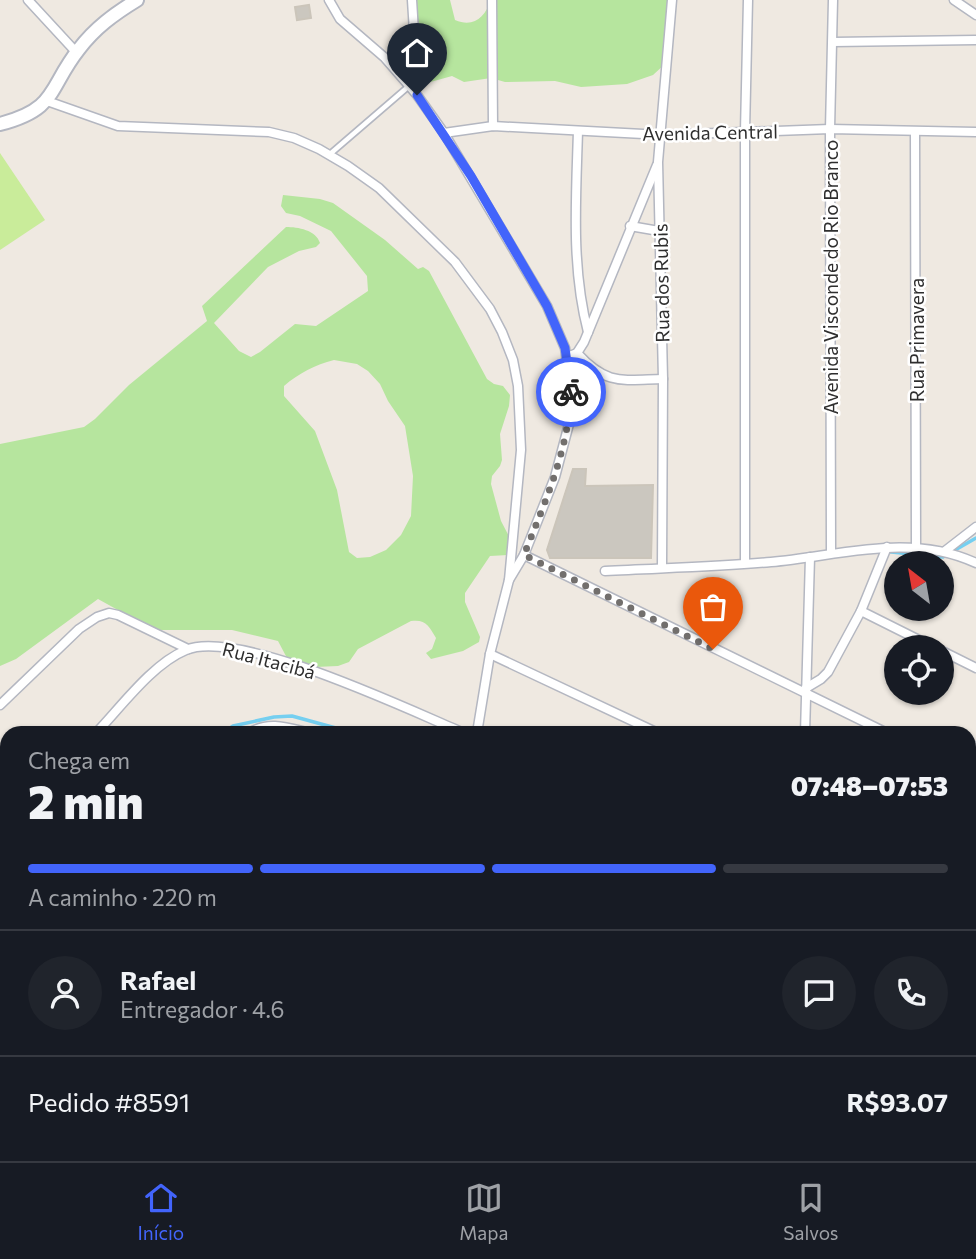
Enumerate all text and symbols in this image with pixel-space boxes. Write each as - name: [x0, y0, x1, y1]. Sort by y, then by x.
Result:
- pin: [387, 23, 447, 95]
- icon: home: [398, 34, 436, 72]
- street label: Avenida Central: [642, 119, 778, 145]
- street label: Avenida Visconde do Rio Branco: [819, 140, 842, 414]
- street label: Rua dos Rubis: [648, 223, 674, 343]
- street label: Rua Primavera: [905, 278, 928, 402]
- courier: [536, 357, 606, 427]
- icon: bike: [552, 373, 590, 411]
- north arrow: [884, 551, 954, 621]
- map controls: [884, 551, 954, 705]
- pin: [683, 577, 743, 649]
- icon: bag: [694, 588, 732, 626]
- button: locate: [884, 635, 954, 705]
- street label: Rua Itacibá: [220, 637, 318, 683]
- text: Chega em: [28, 746, 130, 774]
- text: 07:48–07:53: [791, 770, 948, 801]
- text: 2 min: [28, 772, 144, 828]
- text: A caminho · 220 m: [28, 883, 217, 911]
- button: person: [28, 956, 102, 1030]
- button: chat: [782, 956, 856, 1030]
- button: phone: [874, 956, 948, 1030]
- text: Rafael: [120, 964, 196, 995]
- text: Entregador · 4.6: [120, 995, 285, 1023]
- text: Pedido #8591: [28, 1086, 190, 1117]
- text: R$93.07: [847, 1086, 948, 1117]
- tab: Início: [138, 1179, 184, 1244]
- tab: Mapa: [459, 1179, 508, 1244]
- tab: Salvos: [783, 1179, 838, 1244]

